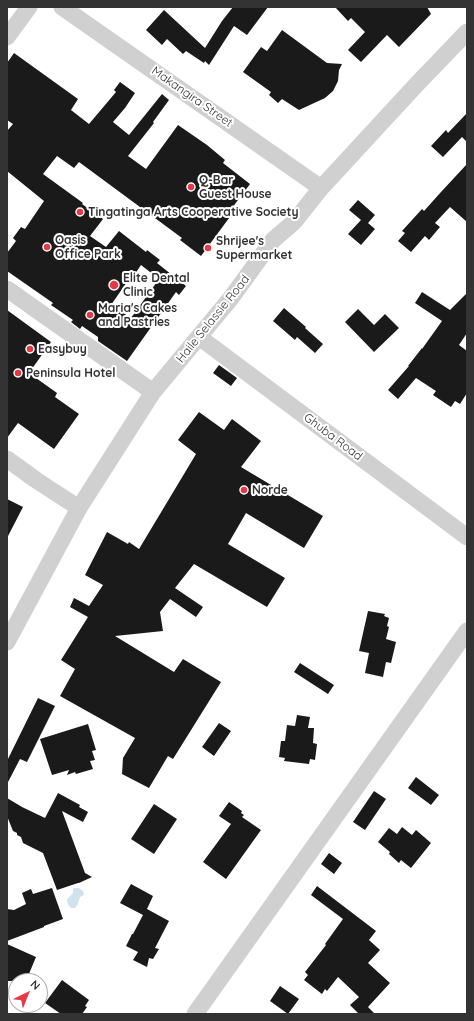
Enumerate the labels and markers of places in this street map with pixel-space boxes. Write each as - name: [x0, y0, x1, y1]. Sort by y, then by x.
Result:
- place label: Q-Bar Guest House: [199, 173, 272, 201]
- marker: Q-Bar Guest House: [186, 182, 196, 192]
- place label: Tingatinga Arts Cooperative Society: [88, 205, 299, 219]
- marker: Tingatinga Arts Cooperative Society: [75, 207, 85, 217]
- place label: Oasis Office Park: [55, 233, 121, 261]
- place label: Shrijee's Supermarket: [216, 234, 292, 262]
- marker: Oasis Office Park: [42, 242, 52, 252]
- marker: Shrijee's Supermarket: [203, 243, 213, 253]
- place label: Elite Dental Clinic: [123, 271, 190, 299]
- marker: Elite Dental Clinic: [108, 279, 120, 291]
- place label: Maria's Cakes and Pastries: [98, 301, 177, 329]
- marker: Maria's Cakes and Pastries: [85, 310, 95, 320]
- place label: Easybuy: [38, 342, 87, 356]
- marker: Easybuy: [25, 344, 35, 354]
- place label: Peninsula Hotel: [26, 366, 116, 380]
- marker: Peninsula Hotel: [13, 368, 23, 378]
- place label: Norde: [252, 483, 288, 497]
- marker: Norde: [239, 485, 249, 495]

